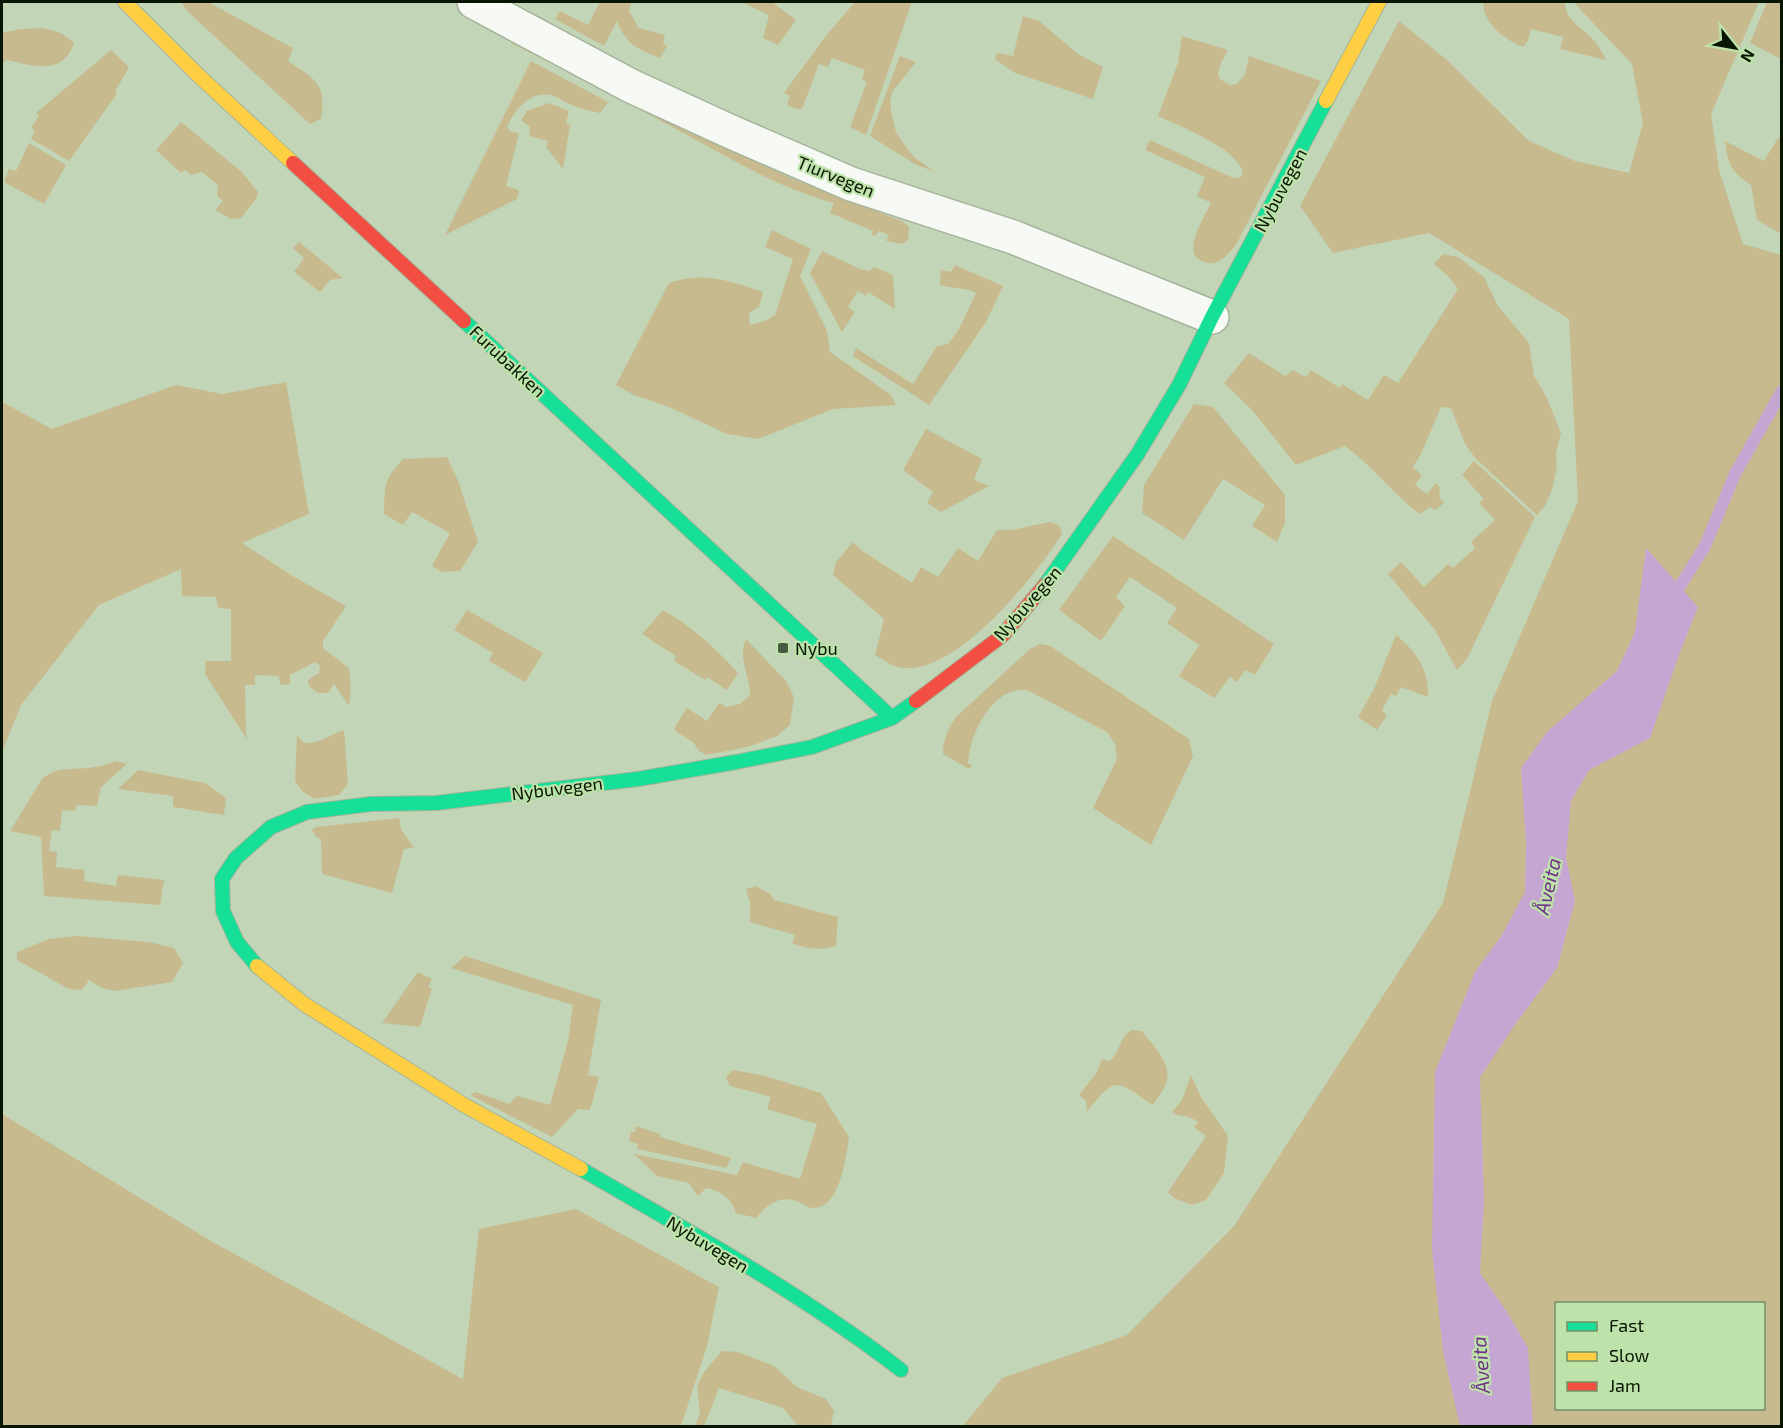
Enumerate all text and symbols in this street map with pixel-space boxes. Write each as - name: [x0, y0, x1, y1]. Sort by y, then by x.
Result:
- north arrow: [1705, 18, 1765, 78]
- text: N: [1737, 46, 1759, 66]
- street label: Nybuvegen: [1249, 144, 1311, 236]
- street label: Tiurvegen: [794, 151, 878, 201]
- street label: Furubakken: [466, 320, 550, 402]
- street label: Nybuvegen: [989, 561, 1065, 645]
- place label: Nybu: [795, 637, 838, 659]
- marker: Nybu: [776, 641, 790, 655]
- street label: Nybuvegen: [510, 771, 604, 805]
- water label: Åveita: [1529, 855, 1565, 918]
- street label: Nybuvegen: [663, 1211, 753, 1277]
- legend: [1555, 1302, 1765, 1410]
- text: Fast: [1609, 1314, 1644, 1336]
- water label: Åveita: [1466, 1336, 1494, 1395]
- text: Slow: [1609, 1344, 1650, 1366]
- text: Jam: [1609, 1374, 1641, 1396]

